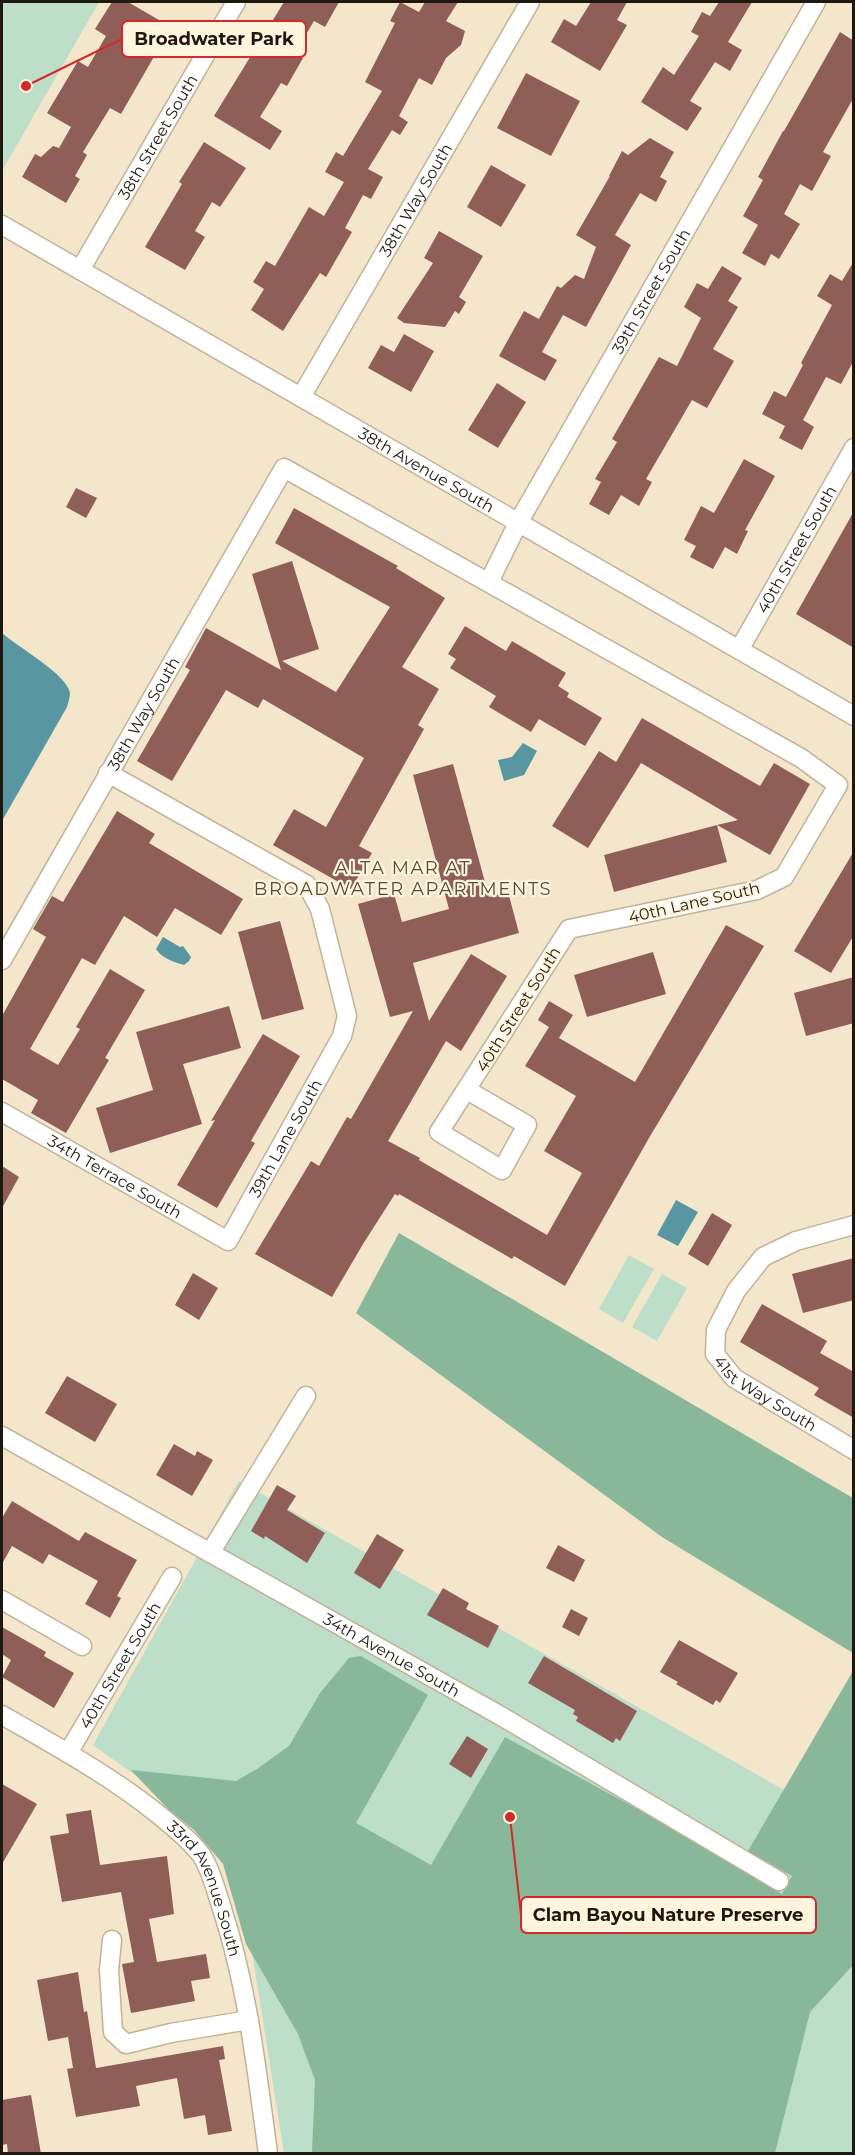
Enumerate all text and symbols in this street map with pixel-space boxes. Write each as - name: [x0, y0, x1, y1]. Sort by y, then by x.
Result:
- callout: Broadwater Park: [122, 21, 306, 57]
- text: Broadwater Park: [134, 28, 294, 50]
- street label: 38th Street South: [114, 71, 202, 203]
- street label: 38th Way South: [376, 140, 456, 260]
- street label: 39th Street South: [608, 225, 694, 357]
- street label: 38th Avenue South: [355, 424, 497, 517]
- street label: 40th Street South: [753, 482, 841, 616]
- street label: 38th Way South: [104, 654, 184, 774]
- district label: ALTA MAR AT BROADWATER APARTMENTS: [254, 857, 552, 900]
- street label: 40th Lane South: [627, 878, 762, 927]
- street label: 40th Street South: [472, 943, 564, 1075]
- street label: 39th Lane South: [245, 1076, 326, 1201]
- street label: 34th Terrace South: [44, 1131, 185, 1223]
- street label: 41st Way South: [710, 1352, 820, 1435]
- street label: 40th Street South: [76, 1599, 165, 1732]
- street label: 34th Avenue South: [320, 1609, 463, 1701]
- street label: 33rd Avenue South: [163, 1817, 244, 1959]
- callout: Clam Bayou Nature Preserve: [521, 1897, 816, 1933]
- text: Clam Bayou Nature Preserve: [533, 1904, 803, 1926]

